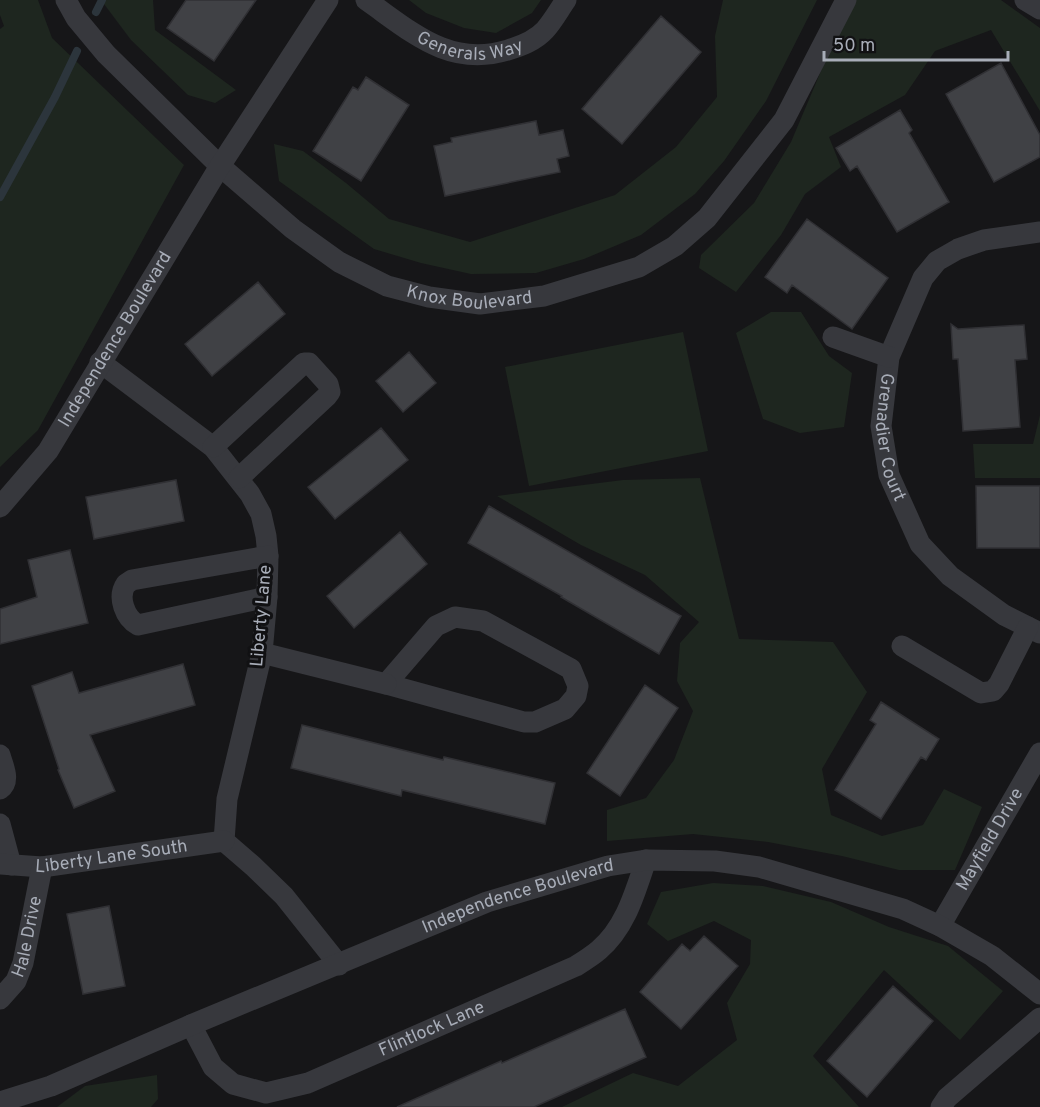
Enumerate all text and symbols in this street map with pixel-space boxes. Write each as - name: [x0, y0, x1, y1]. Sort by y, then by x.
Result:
- scale bar: [824, 24, 1008, 62]
- street label: Generals Way: [412, 26, 526, 66]
- text: 50 m: [833, 35, 875, 58]
- street label: Independence Boulevard: [53, 247, 177, 432]
- street label: Knox Boulevard: [404, 280, 534, 316]
- street label: Grenadier Court: [869, 372, 911, 505]
- street label: Liberty Lane: [246, 564, 278, 668]
- street label: Mayfield Drive: [951, 784, 1029, 895]
- street label: Liberty Lane South: [34, 835, 189, 879]
- street label: Independence Boulevard: [419, 854, 615, 939]
- street label: Hale Drive: [7, 894, 47, 981]
- street label: Flintlock Lane: [375, 996, 488, 1062]

